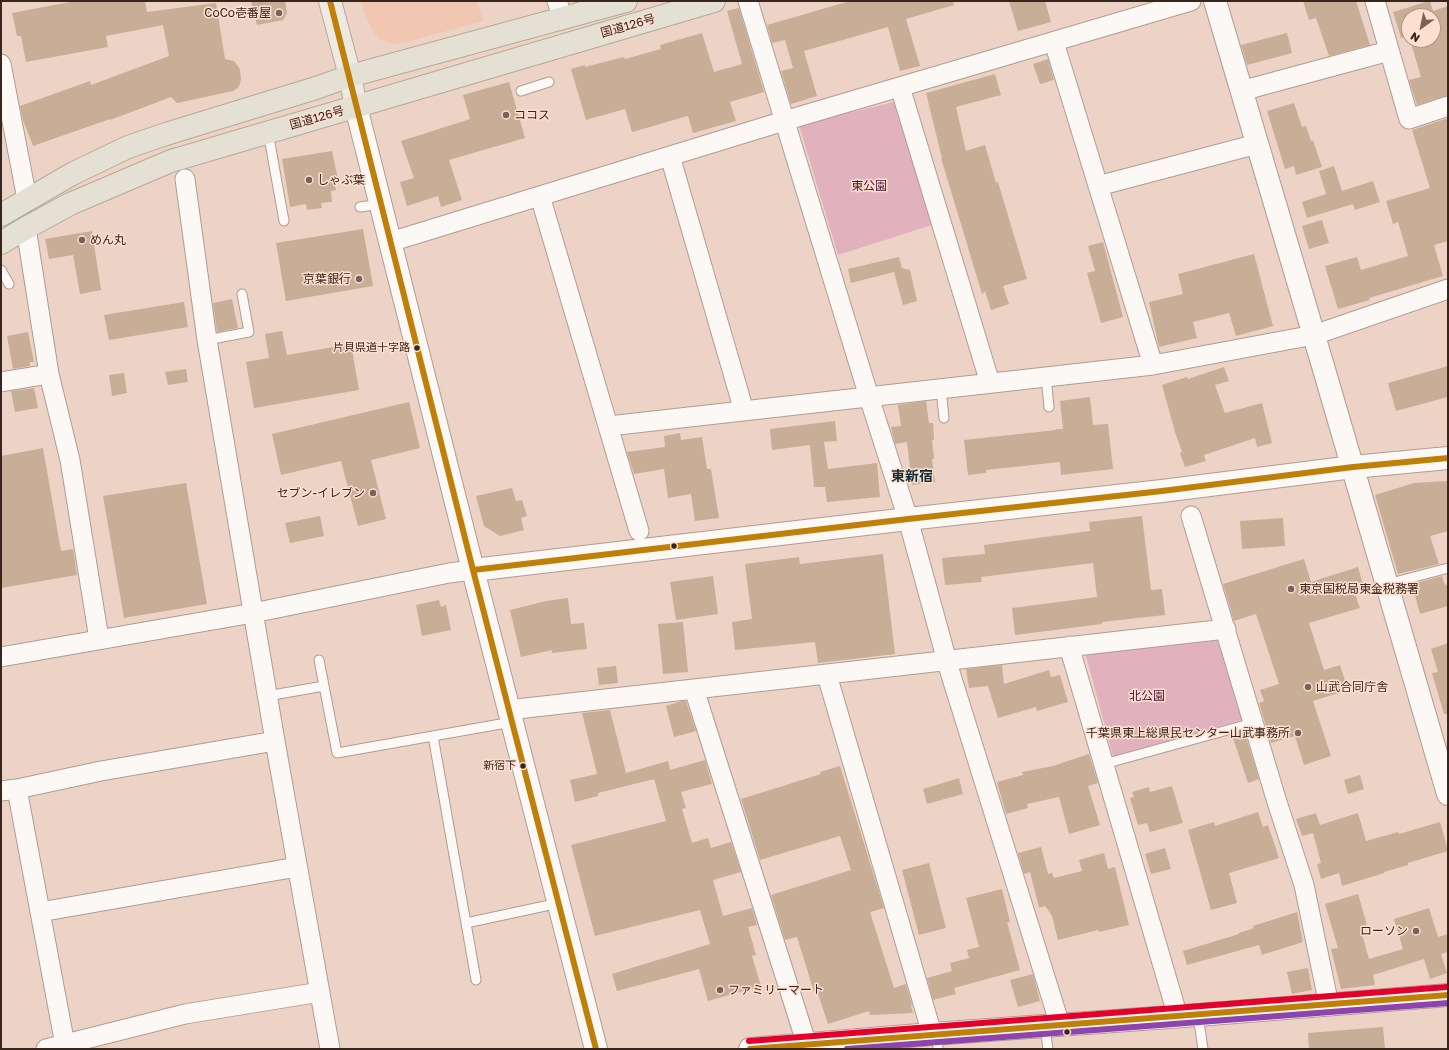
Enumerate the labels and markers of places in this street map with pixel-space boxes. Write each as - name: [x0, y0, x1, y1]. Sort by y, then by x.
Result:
- place label: CoCo壱番屋: [204, 6, 271, 20]
- marker: CoCo壱番屋: [274, 8, 284, 18]
- place label: ココス: [514, 108, 550, 122]
- marker: ココス: [501, 110, 511, 120]
- place label: しゃぶ葉: [317, 173, 365, 187]
- marker: しゃぶ葉: [304, 175, 314, 185]
- place label: めん丸: [90, 233, 126, 247]
- marker: めん丸: [77, 235, 87, 245]
- place label: 京葉銀行: [303, 272, 351, 286]
- marker: 京葉銀行: [354, 274, 364, 284]
- place label: 片貝県道十字路: [333, 341, 410, 355]
- marker: 片貝県道十字路: [412, 343, 422, 353]
- place label: セブン-イレブン: [276, 486, 365, 500]
- marker: セブン-イレブン: [368, 488, 378, 498]
- unlabelled marker: [669, 541, 679, 551]
- place label: 東京国税局東金税務署: [1299, 582, 1419, 596]
- marker: 東京国税局東金税務署: [1286, 584, 1296, 594]
- place label: 山武合同庁舎: [1316, 680, 1388, 694]
- marker: 山武合同庁舎: [1303, 682, 1313, 692]
- place label: 千葉県東上総県民センター山武事務所: [1086, 726, 1290, 740]
- marker: 千葉県東上総県民センター山武事務所: [1293, 728, 1303, 738]
- place label: 新宿下: [483, 759, 516, 773]
- marker: 新宿下: [518, 761, 528, 771]
- place label: ローソン: [1360, 924, 1408, 938]
- marker: ローソン: [1411, 926, 1421, 936]
- place label: ファミリーマート: [728, 983, 824, 997]
- marker: ファミリーマート: [715, 985, 725, 995]
- unlabelled marker: [1062, 1027, 1072, 1037]

